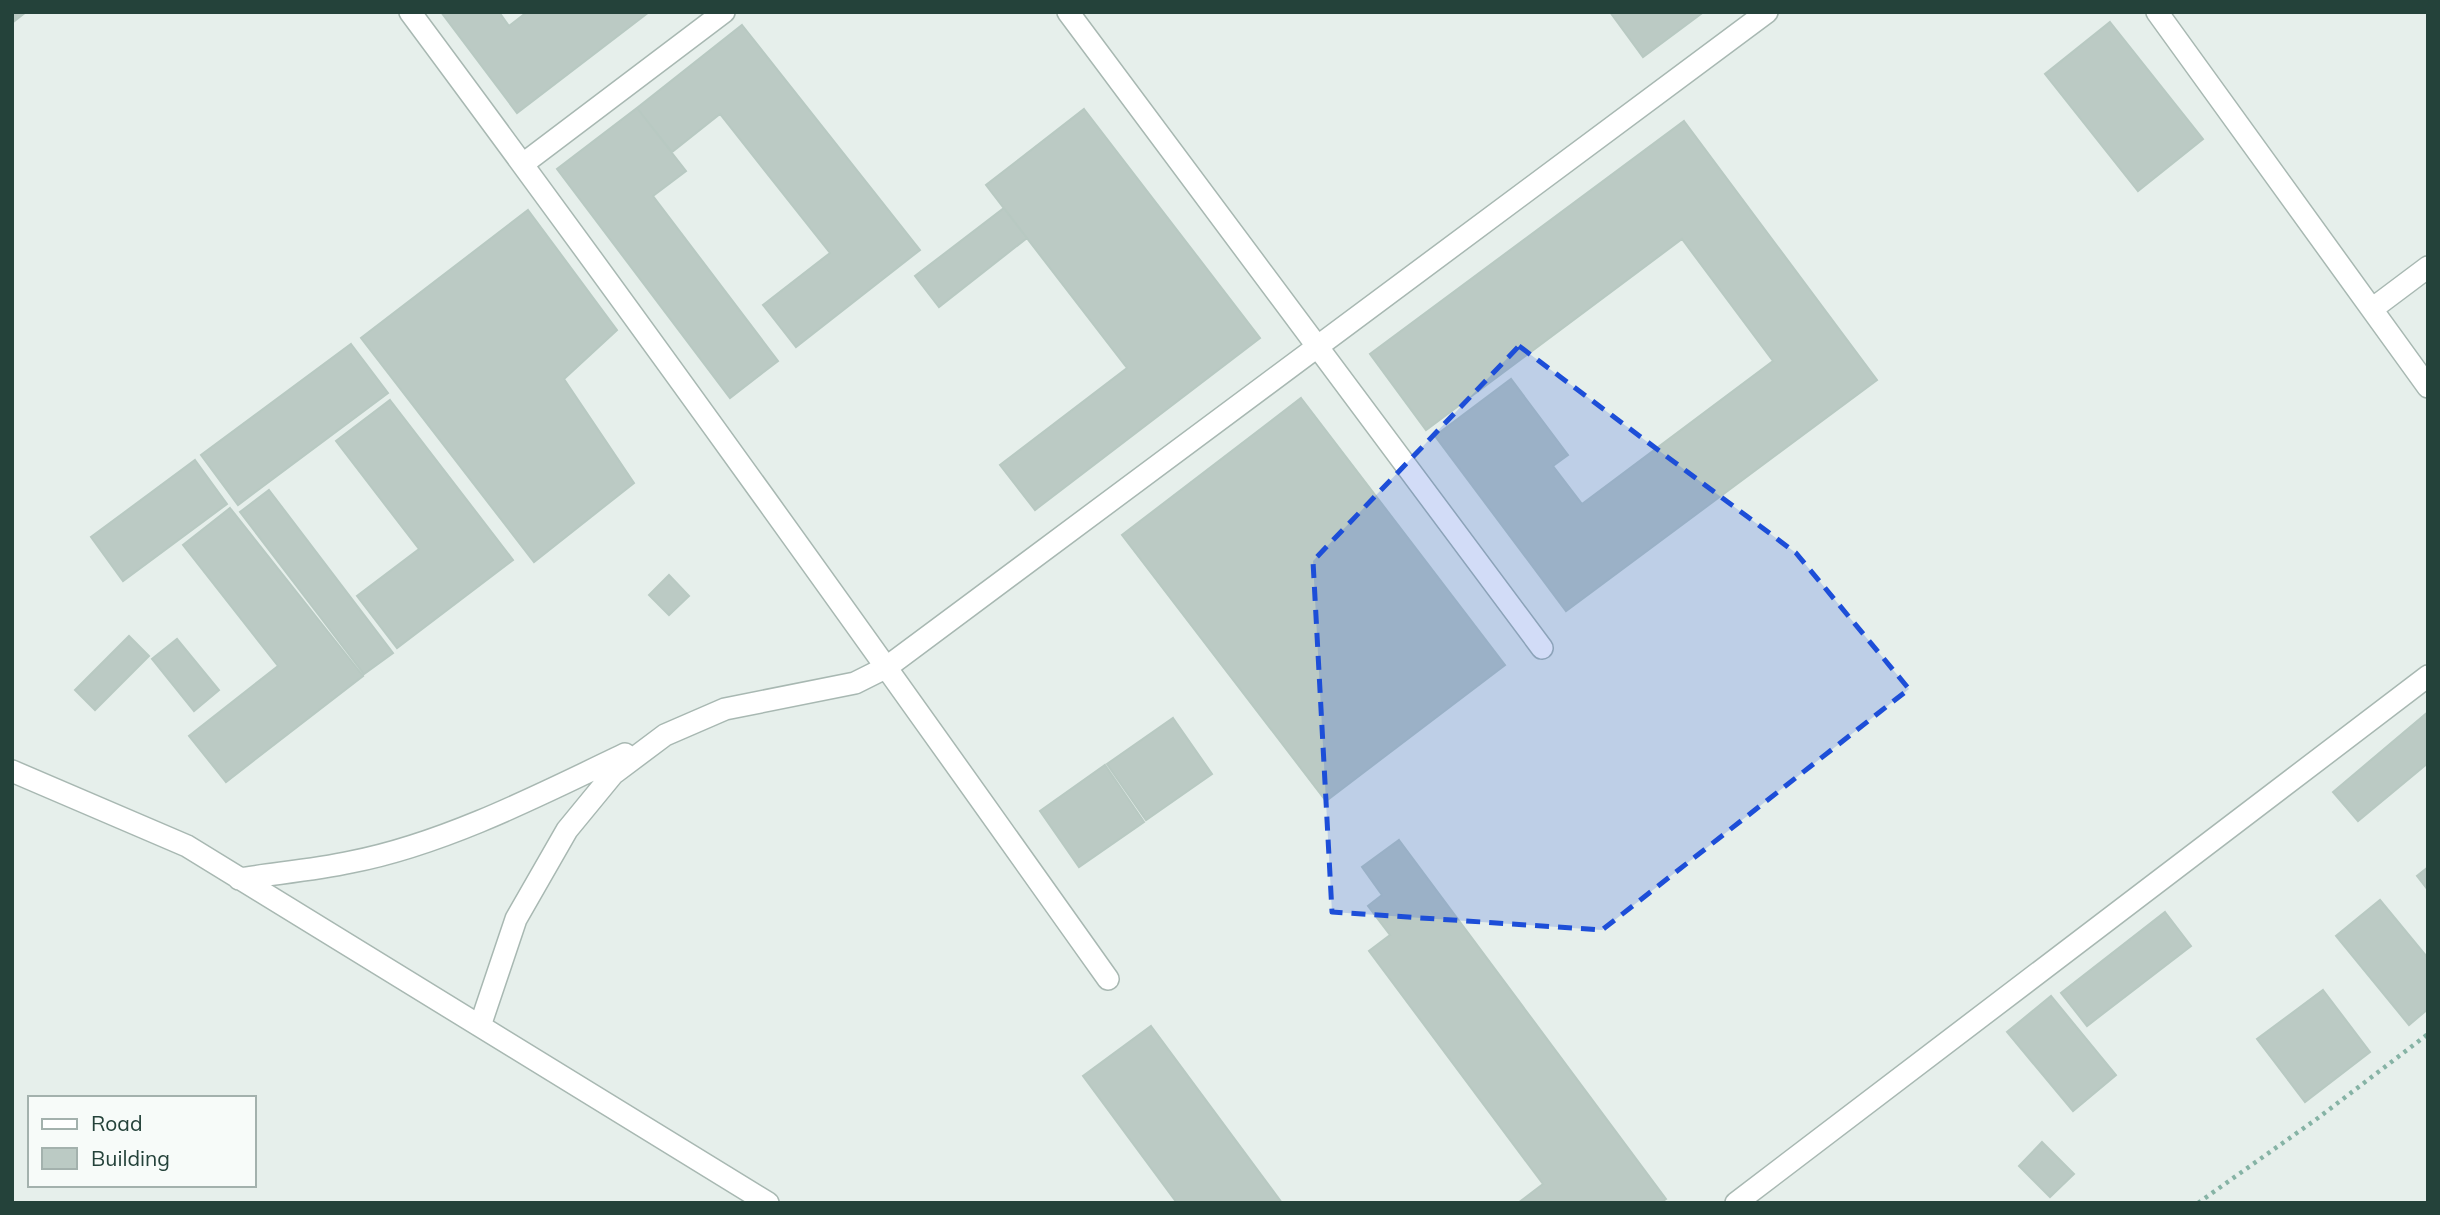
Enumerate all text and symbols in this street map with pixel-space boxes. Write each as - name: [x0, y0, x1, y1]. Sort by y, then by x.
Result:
- legend: [28, 1096, 256, 1187]
- text: Road: [91, 1110, 142, 1136]
- text: Building: [91, 1145, 170, 1171]

